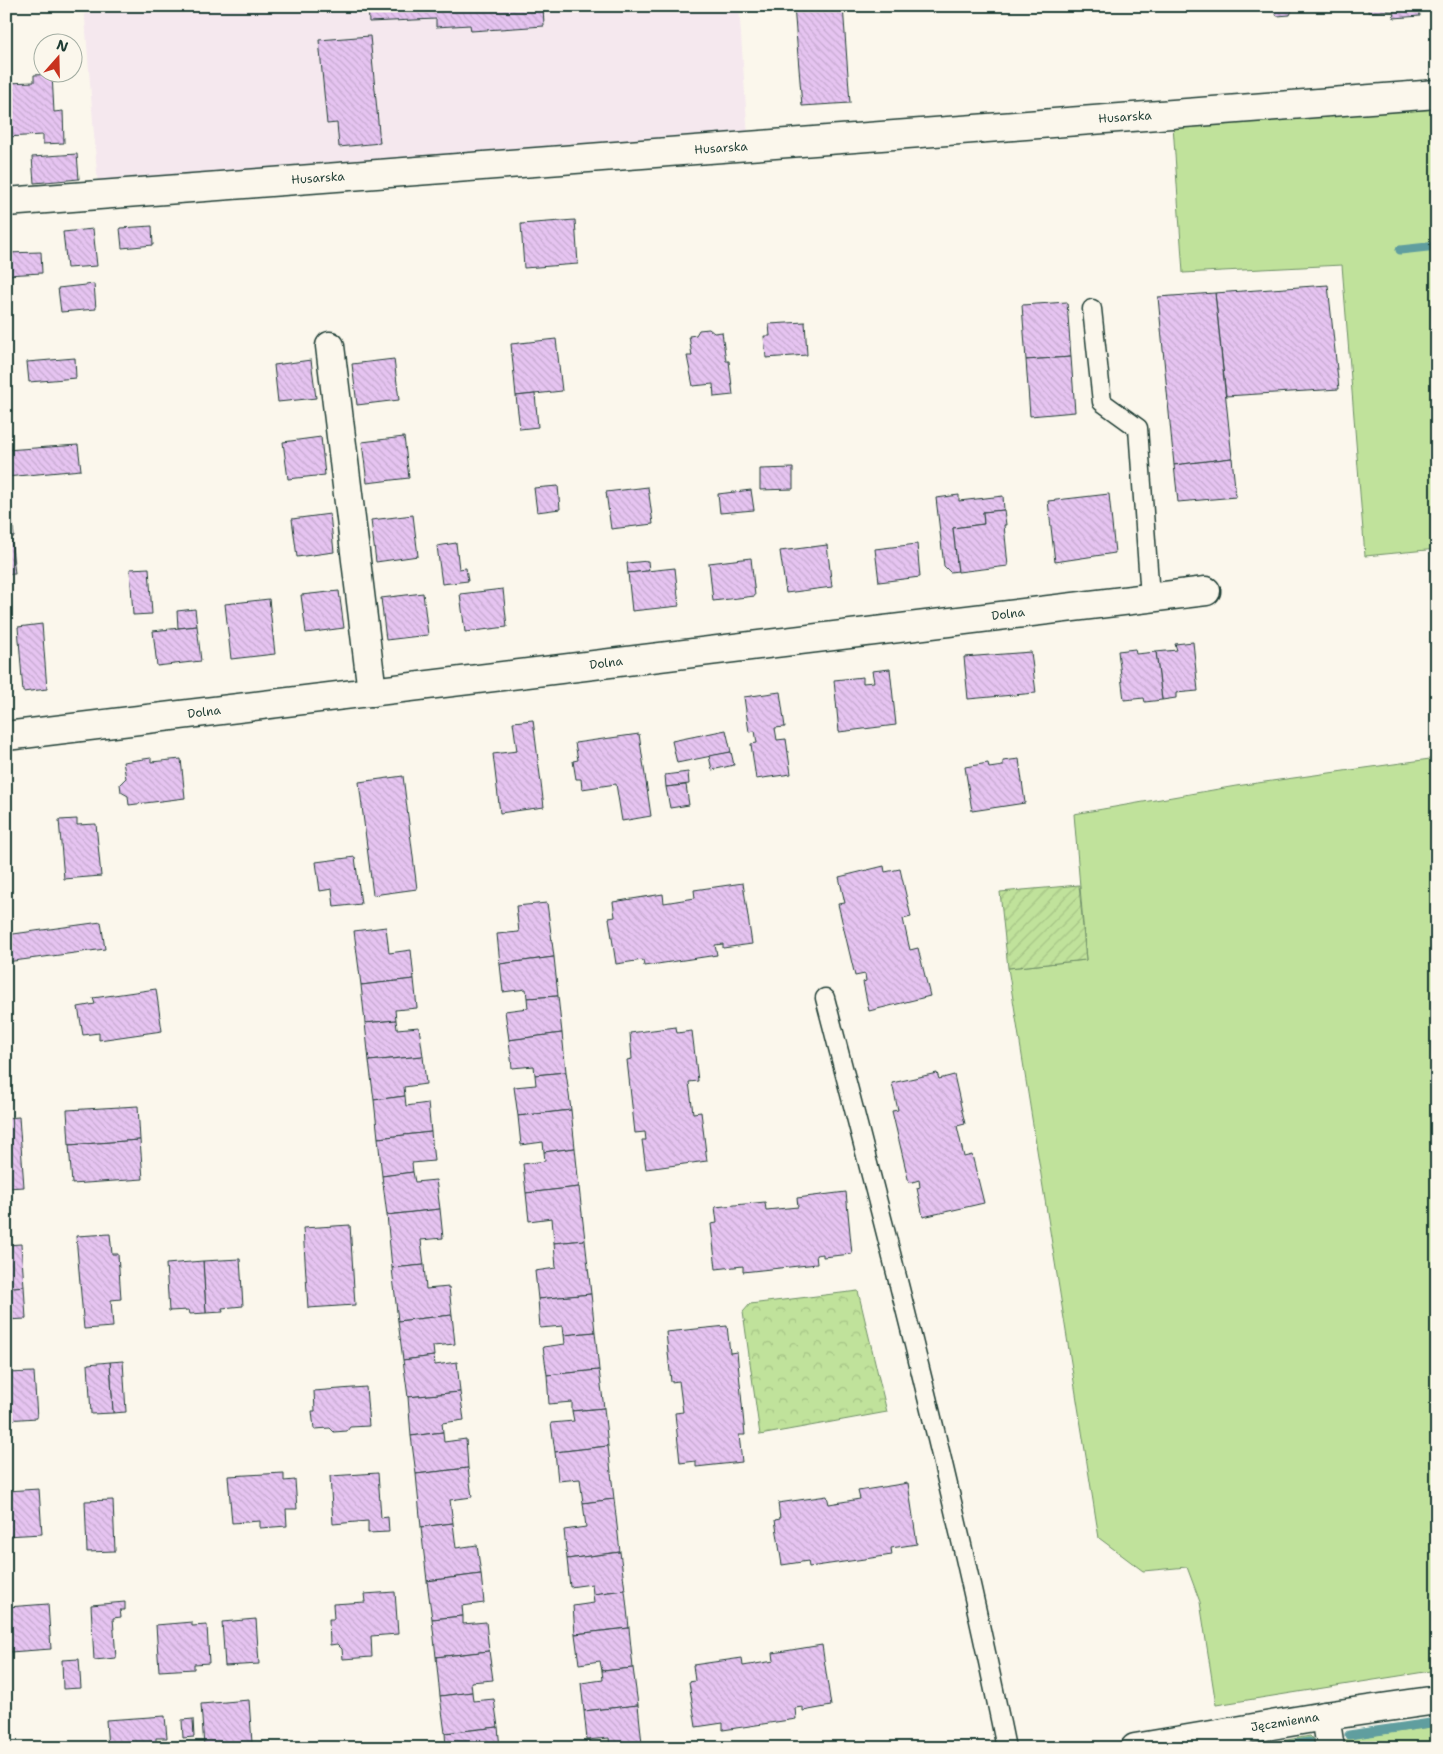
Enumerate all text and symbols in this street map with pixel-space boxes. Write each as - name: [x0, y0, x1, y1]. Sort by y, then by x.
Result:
- north arrow: [32, 32, 82, 82]
- text: N: [54, 35, 71, 56]
- street label: Husarska: [1098, 107, 1153, 127]
- street label: Husarska: [694, 138, 749, 158]
- street label: Husarska: [291, 168, 346, 188]
- street label: Dolna: [990, 604, 1026, 624]
- street label: Dolna: [588, 653, 624, 673]
- street label: Dolna: [186, 702, 222, 722]
- street label: Jęczmienna: [1250, 1709, 1321, 1735]

